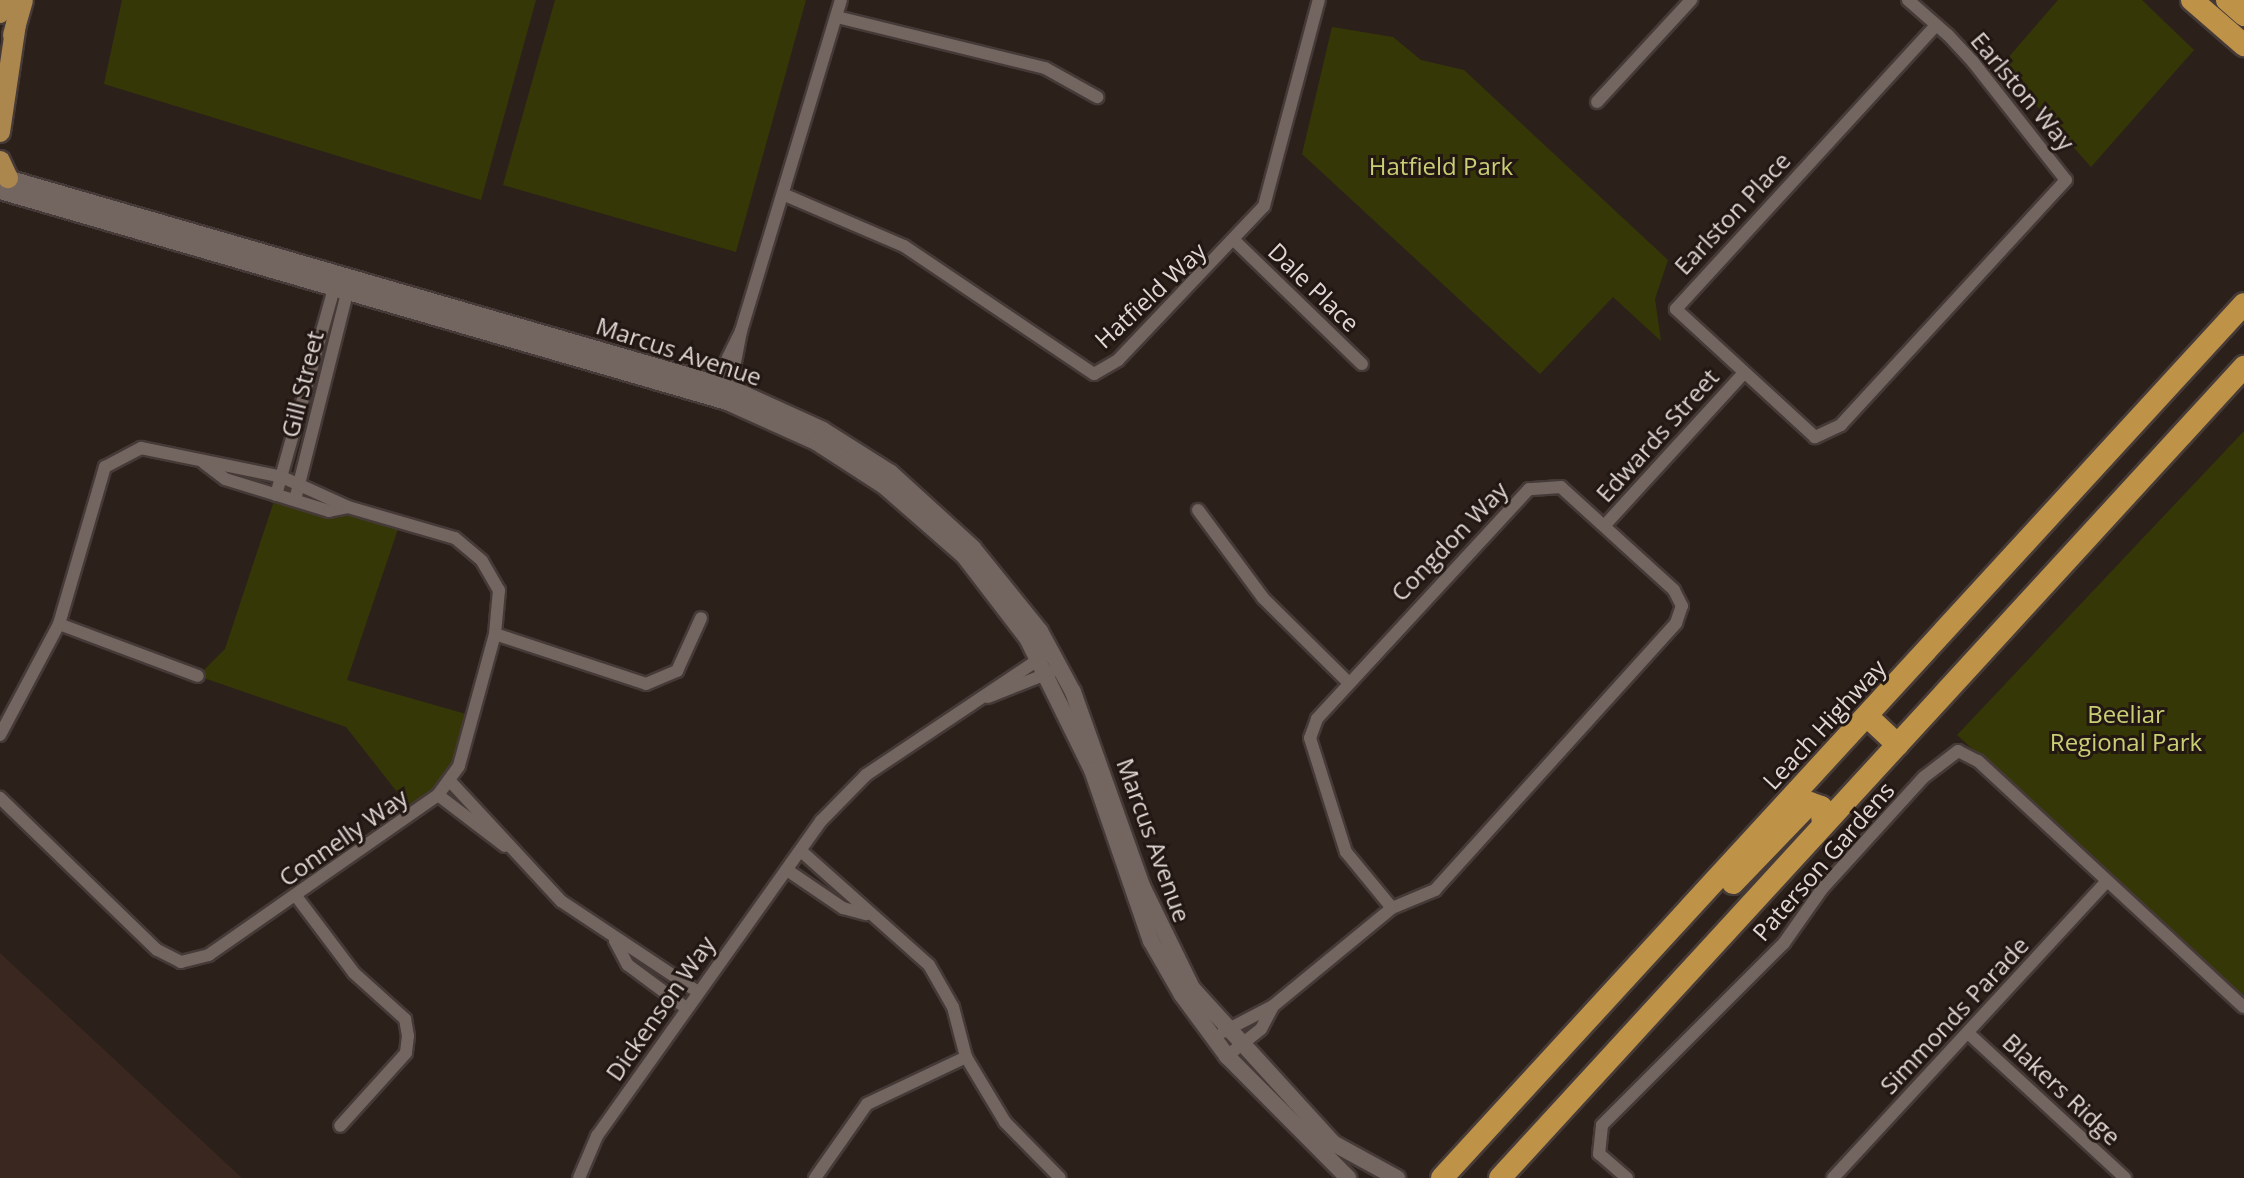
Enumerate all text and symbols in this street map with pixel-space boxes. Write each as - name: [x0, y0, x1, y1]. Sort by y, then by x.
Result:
- street label: Earlston Way: [1965, 26, 2081, 156]
- street label: Earlston Place: [1668, 146, 1796, 280]
- park label: Hatfield Park: [1369, 152, 1513, 180]
- street label: Hatfield Way: [1088, 236, 1212, 354]
- street label: Dale Place: [1263, 237, 1365, 337]
- street label: Marcus Avenue: [593, 311, 765, 391]
- street label: Gill Street: [275, 328, 329, 440]
- street label: Edwards Street: [1590, 363, 1724, 507]
- street label: Congdon Way: [1385, 475, 1513, 607]
- street label: Leach Highway: [1756, 653, 1892, 795]
- park label: Beeliar Regional Park: [2050, 700, 2202, 756]
- street label: Marcus Avenue: [1111, 754, 1197, 926]
- street label: Paterson Gardens: [1746, 776, 1900, 946]
- street label: Connelly Way: [273, 782, 413, 892]
- street label: Dickenson Way: [599, 930, 721, 1086]
- street label: Simmonds Parade: [1874, 930, 2034, 1100]
- street label: Blakers Ridge: [1997, 1027, 2127, 1151]

